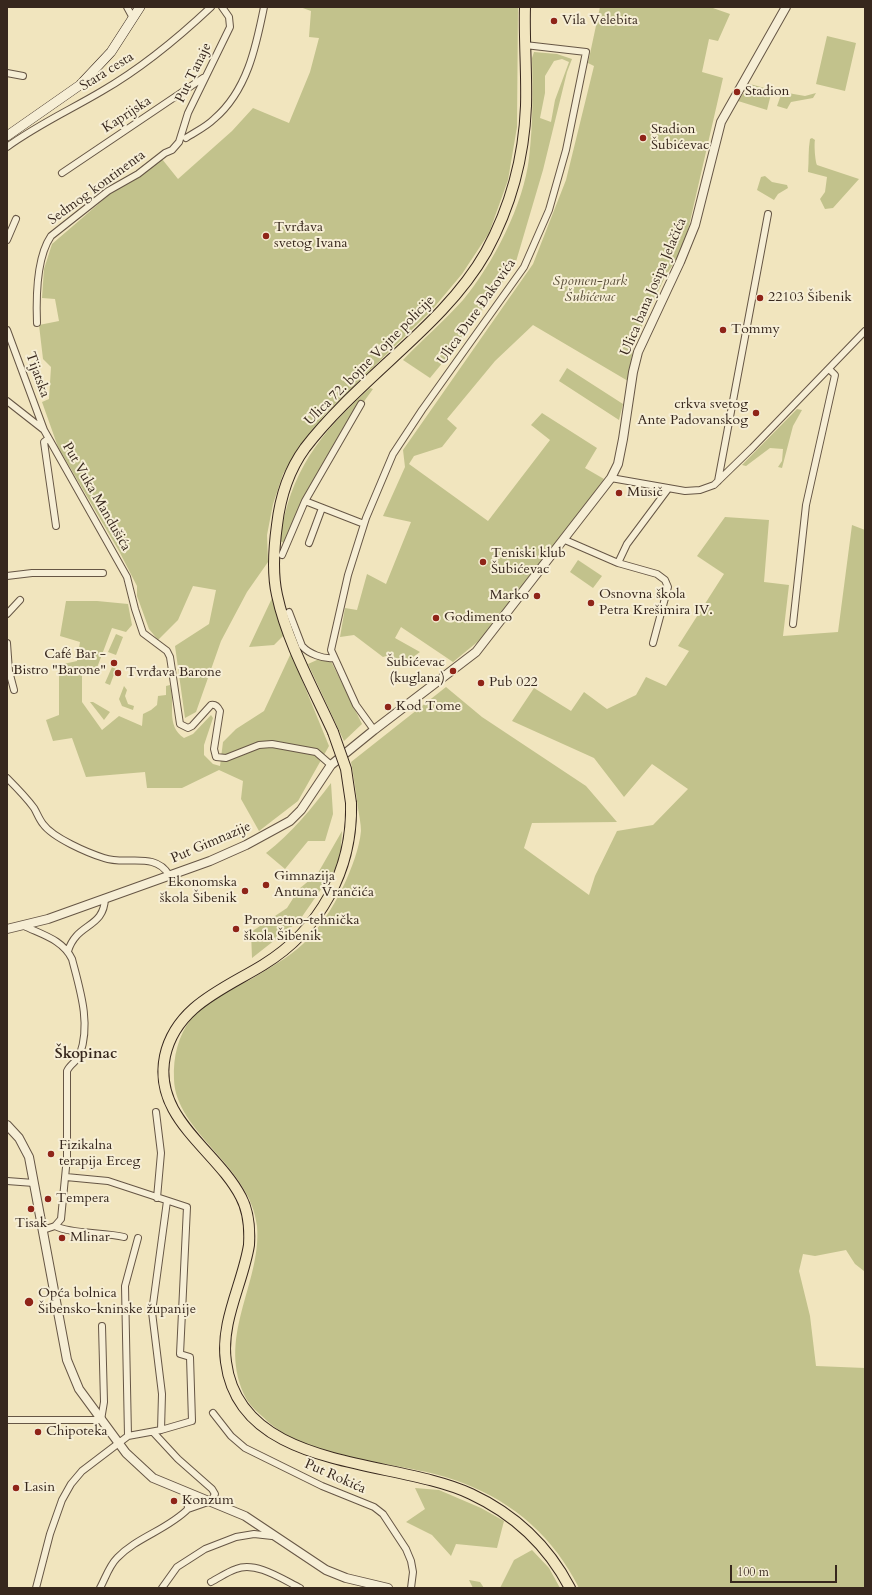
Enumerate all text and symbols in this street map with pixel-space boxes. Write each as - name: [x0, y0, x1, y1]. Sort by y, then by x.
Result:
- place label: Vila Velebita: [562, 13, 638, 29]
- marker: Vila Velebita: [549, 16, 559, 26]
- street label: Put Tanaje: [172, 40, 216, 106]
- street label: Stara cesta: [77, 49, 137, 95]
- place label: Stadion: [745, 84, 789, 100]
- marker: Stadion: [732, 87, 742, 97]
- street label: Kaprijska: [99, 93, 155, 137]
- place label: Stadion Šubićevac: [651, 122, 709, 154]
- marker: Stadion Šubićevac: [638, 133, 648, 143]
- street label: Sedmog kontinenta: [45, 147, 149, 229]
- street label: Ulica bana Josipa Jelačića: [617, 216, 691, 358]
- place label: Tvrđava svetog Ivana: [274, 220, 348, 252]
- marker: Tvrđava svetog Ivana: [261, 231, 271, 241]
- street label: Ulica Đure Đakovića: [434, 256, 520, 368]
- park label: Spomen-park Šubićevac: [553, 274, 627, 306]
- place label: 22103 Šibenik: [768, 290, 852, 306]
- street label: Ulica 72. bojne Vojne policije: [302, 293, 438, 429]
- marker: 22103 Šibenik: [755, 293, 765, 303]
- place label: Tommy: [731, 322, 780, 338]
- marker: Tommy: [718, 325, 728, 335]
- street label: Tijatska: [21, 350, 53, 400]
- place label: crkva svetog Ante Padovanskog: [638, 397, 748, 430]
- marker: crkva svetog Ante Padovanskog: [751, 408, 761, 418]
- street label: Put Vuka Mandušića: [58, 440, 134, 554]
- place label: Musič: [627, 485, 663, 501]
- marker: Musič: [614, 488, 624, 498]
- place label: Teniski klub Šubićevac: [491, 546, 566, 578]
- marker: Teniski klub Šubićevac: [478, 557, 488, 567]
- place label: Osnovna škola Petra Krešimira IV.: [599, 587, 713, 620]
- place label: Marko: [490, 588, 529, 604]
- marker: Marko: [532, 591, 542, 601]
- marker: Osnovna škola Petra Krešimira IV.: [586, 598, 596, 608]
- place label: Godimento: [444, 610, 512, 626]
- marker: Godimento: [431, 613, 441, 623]
- place label: Café Bar - Bistro "Barone": [13, 647, 106, 680]
- place label: Šubićevac (kuglana): [387, 655, 445, 688]
- marker: Café Bar - Bistro "Barone": [109, 658, 119, 668]
- place label: Tvrđava Barone: [126, 665, 221, 681]
- marker: Šubićevac (kuglana): [448, 666, 458, 676]
- marker: Tvrđava Barone: [113, 668, 123, 678]
- place label: Pub 022: [489, 675, 538, 691]
- marker: Pub 022: [476, 678, 486, 688]
- place label: Kod Tome: [396, 699, 461, 715]
- marker: Kod Tome: [383, 702, 393, 712]
- street label: Put Gimnazije: [168, 819, 254, 867]
- place label: Gimnazija Antuna Vrančića: [274, 869, 374, 902]
- place label: Ekonomska škola Šibenik: [160, 875, 237, 908]
- marker: Gimnazija Antuna Vrančića: [261, 880, 271, 890]
- marker: Ekonomska škola Šibenik: [240, 886, 250, 896]
- place label: Prometno-tehnička škola Šibenik: [244, 913, 360, 946]
- marker: Prometno-tehnička škola Šibenik: [231, 924, 241, 934]
- district label: Škopinac: [55, 1046, 117, 1064]
- place label: Fizikalna terapija Erceg: [59, 1138, 140, 1170]
- marker: Fizikalna terapija Erceg: [46, 1149, 56, 1159]
- place label: Tempera: [56, 1191, 109, 1207]
- marker: Tempera: [43, 1194, 53, 1204]
- marker: Tisak: [26, 1204, 36, 1214]
- place label: Tisak: [15, 1216, 47, 1232]
- place label: Mlinar: [70, 1230, 110, 1246]
- marker: Mlinar: [57, 1233, 67, 1243]
- place label: Opća bolnica Šibensko-kninske županije: [38, 1286, 196, 1318]
- marker: Opća bolnica Šibensko-kninske županije: [23, 1296, 35, 1308]
- place label: Chipoteka: [46, 1424, 108, 1440]
- marker: Chipoteka: [33, 1427, 43, 1437]
- street label: Put Rokića: [302, 1456, 368, 1498]
- place label: Lasin: [24, 1480, 55, 1496]
- marker: Lasin: [11, 1483, 21, 1493]
- place label: Konzum: [182, 1493, 234, 1509]
- marker: Konzum: [169, 1496, 179, 1506]
- scale bar: [732, 1557, 839, 1583]
- text: 100 m: [737, 1564, 769, 1580]

